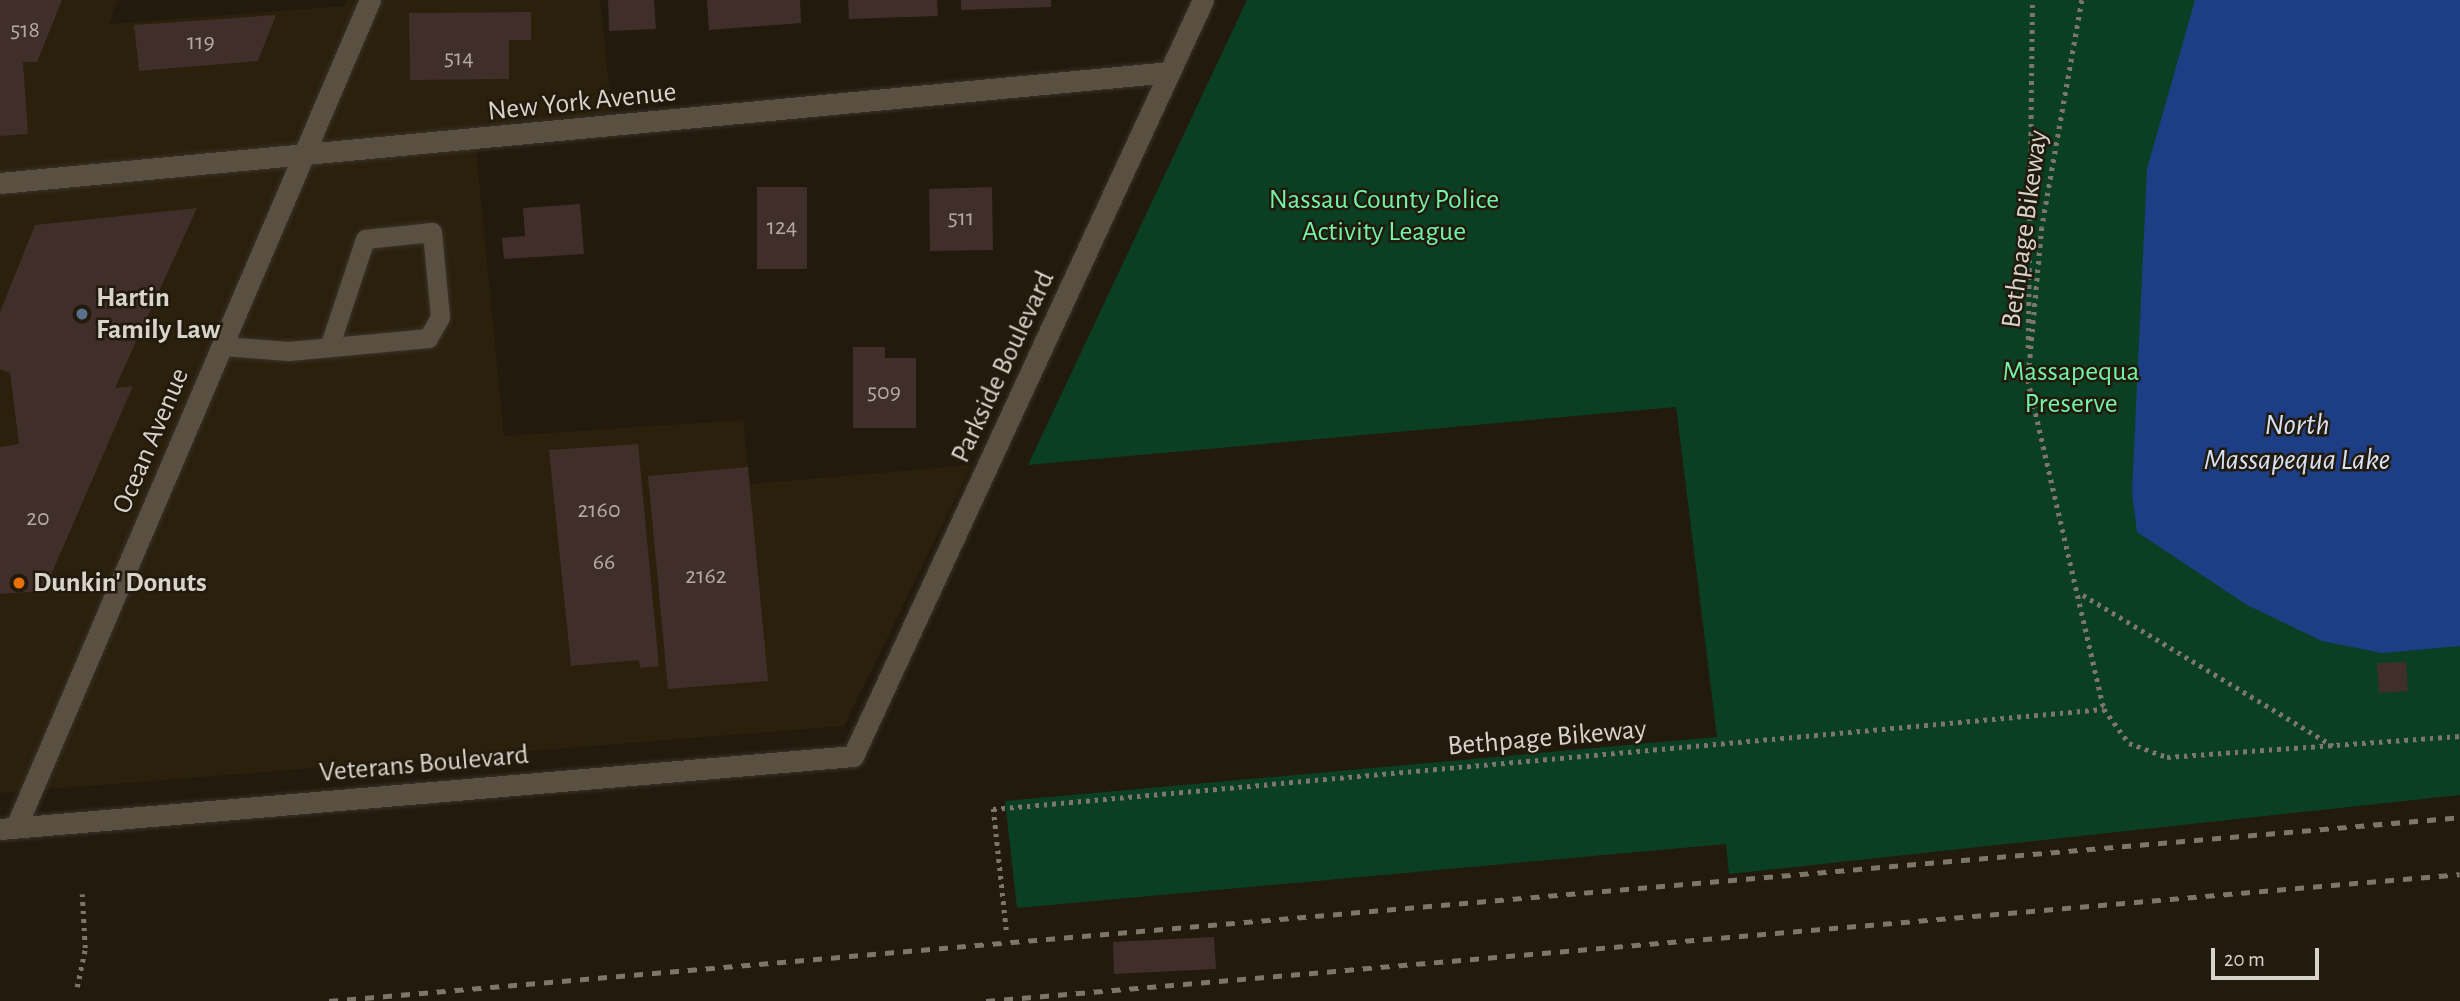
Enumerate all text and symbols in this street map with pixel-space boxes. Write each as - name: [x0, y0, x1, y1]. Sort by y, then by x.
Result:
- house number: 518: [10, 17, 40, 45]
- house number: 119: [187, 29, 215, 57]
- house number: 514: [444, 45, 474, 73]
- street label: New York Avenue: [486, 75, 678, 129]
- street label: Bethpage Bikeway: [1994, 128, 2056, 330]
- park label: Nassau County Police Activity League: [1269, 183, 1499, 249]
- house number: 511: [948, 205, 974, 233]
- house number: 124: [767, 214, 797, 242]
- street label: Parkside Boulevard: [944, 266, 1062, 468]
- place label: Hartin Family Law: [96, 281, 220, 347]
- marker: Hartin Family Law: [74, 306, 90, 322]
- park label: Massapequa Preserve: [2002, 355, 2140, 421]
- street label: Ocean Avenue: [105, 363, 197, 519]
- house number: 509: [867, 379, 901, 407]
- water label: North Massapequa Lake: [2204, 407, 2390, 477]
- house number: 2160: [577, 497, 621, 525]
- house number: 20: [26, 505, 50, 533]
- house number: 66: [593, 549, 615, 577]
- house number: 2162: [685, 563, 727, 591]
- place label: Dunkin' Donuts: [33, 566, 207, 600]
- marker: Dunkin' Donuts: [11, 575, 27, 591]
- street label: Bethpage Bikeway: [1446, 713, 1648, 763]
- street label: Veterans Boulevard: [318, 738, 530, 790]
- scale bar: [2215, 934, 2324, 978]
- text: 20 m: [2224, 949, 2265, 970]

